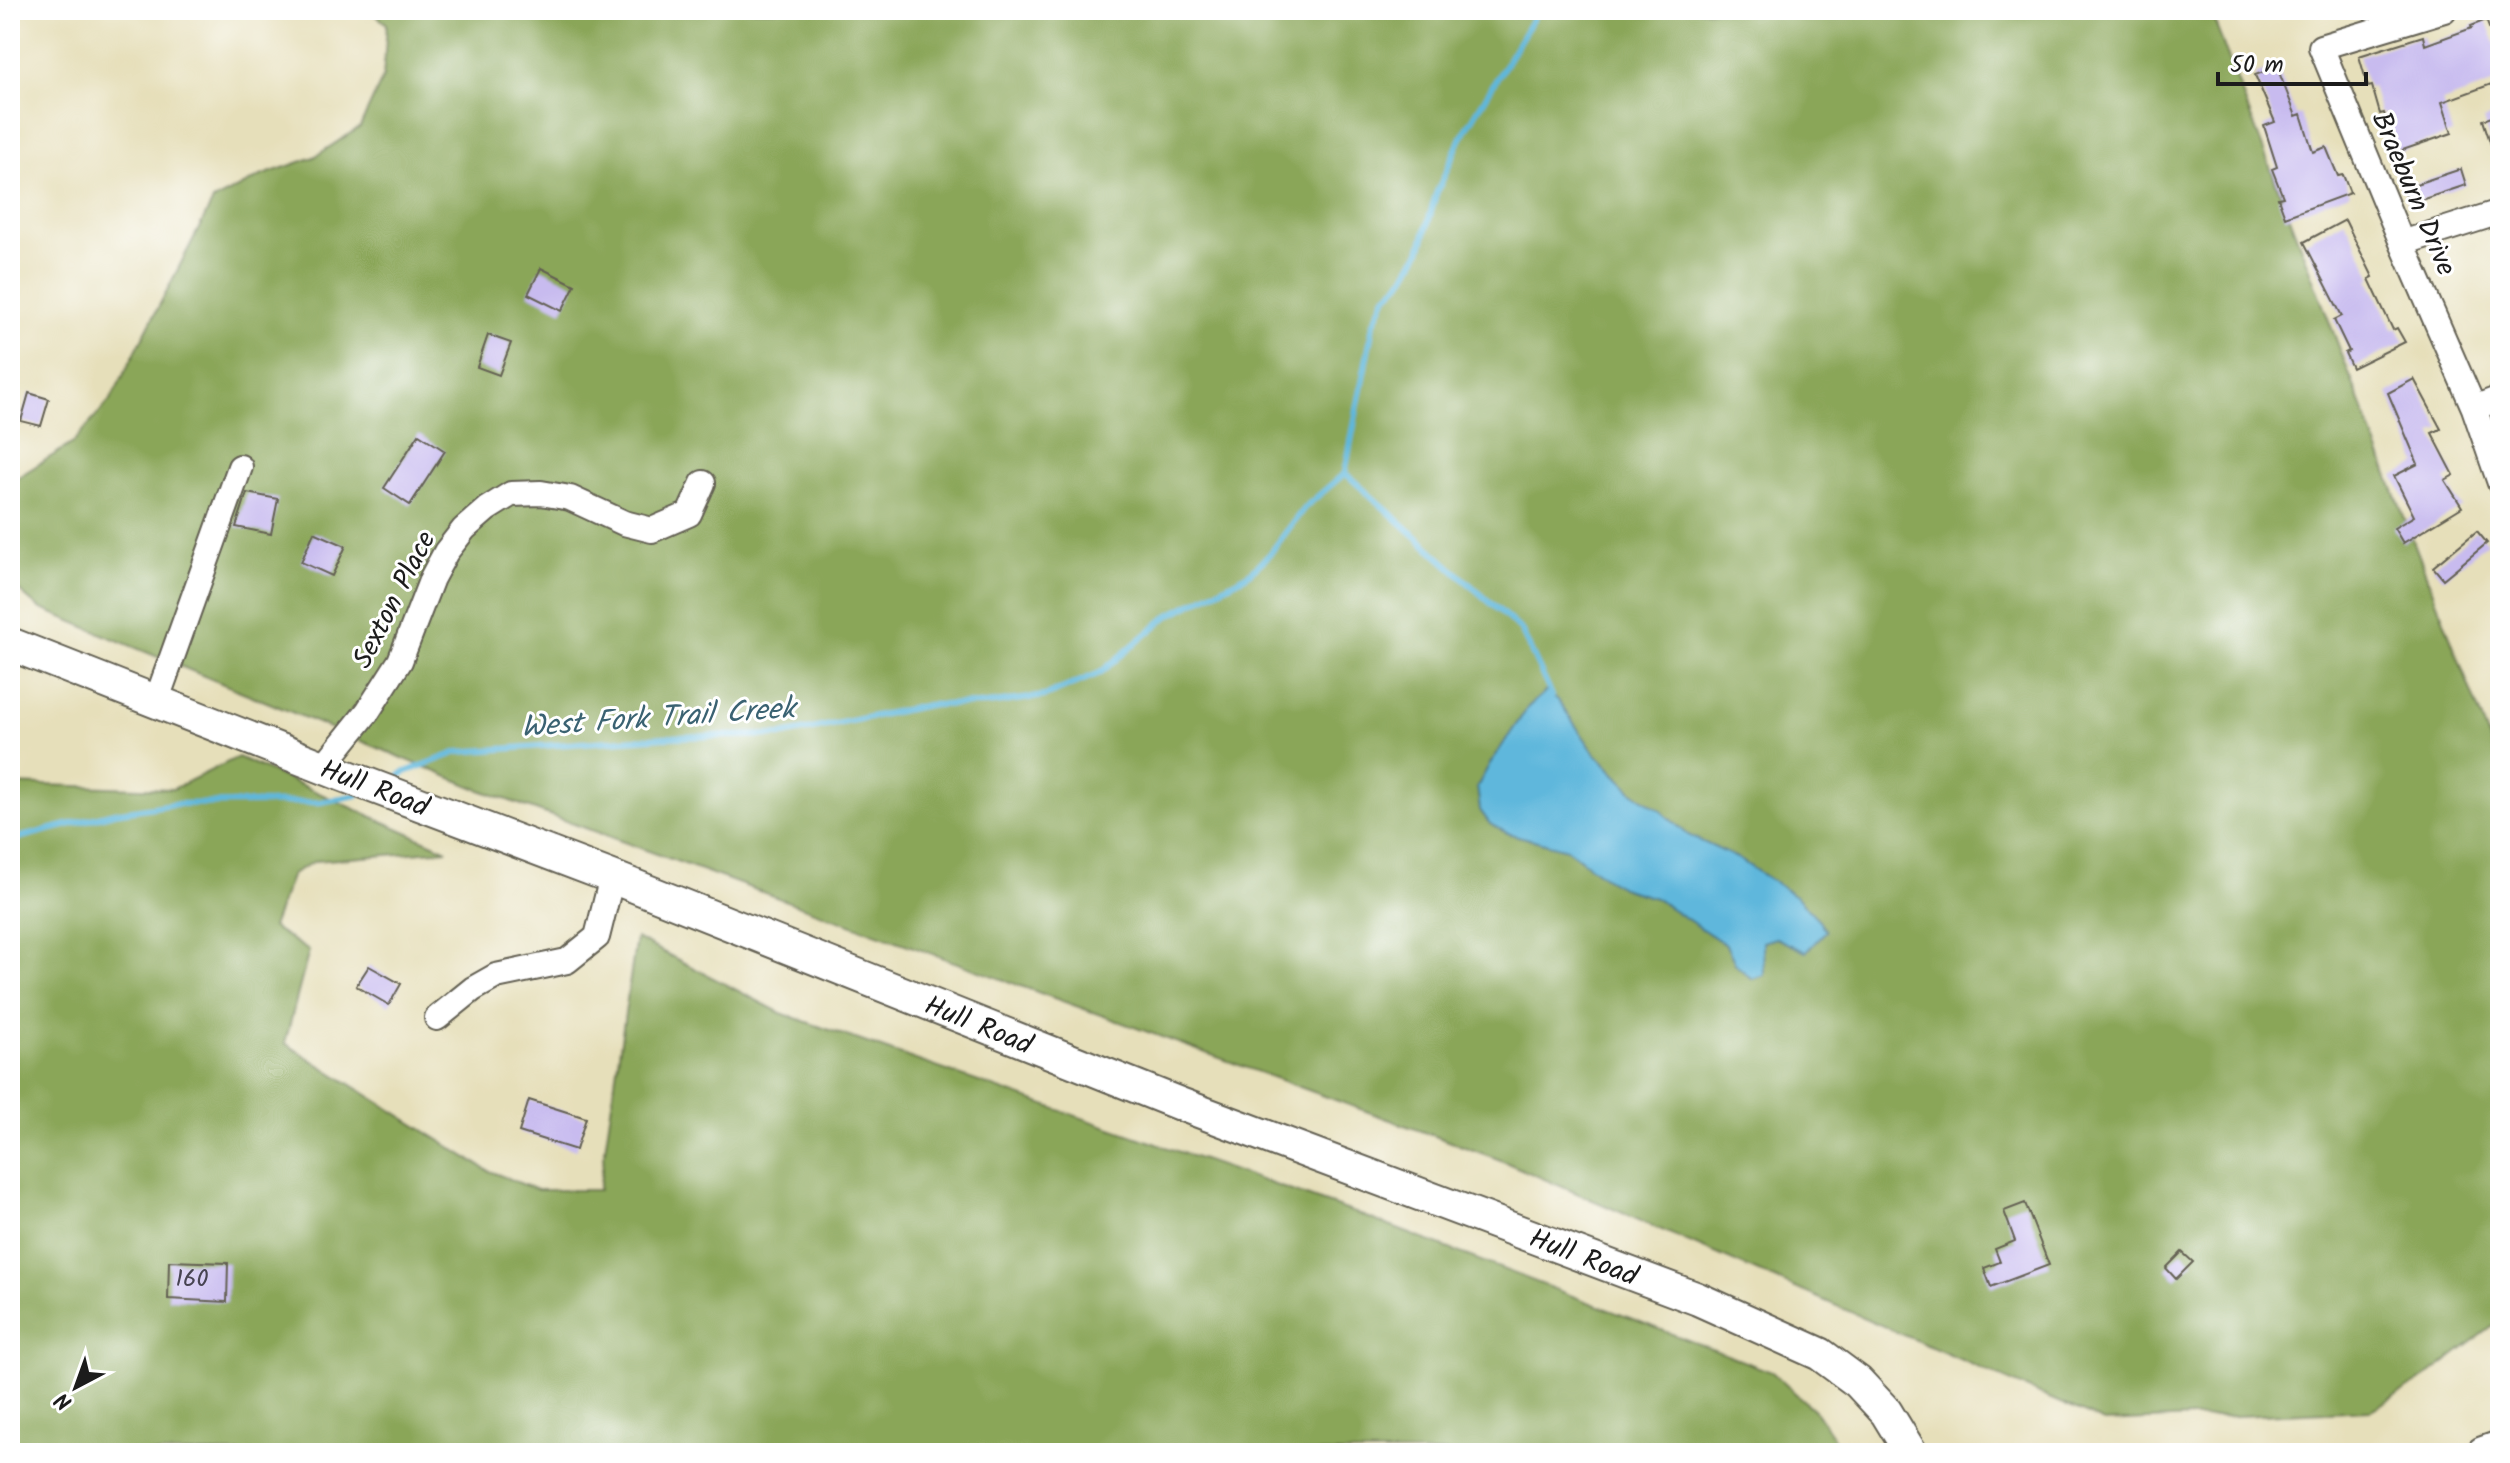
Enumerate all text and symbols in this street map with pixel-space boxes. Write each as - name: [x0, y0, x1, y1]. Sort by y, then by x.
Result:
- scale bar: [2218, 36, 2366, 86]
- text: 50 m: [2230, 46, 2284, 85]
- street label: Braeburn Drive: [2358, 105, 2468, 284]
- street label: Sexton Place: [341, 523, 449, 677]
- water label: West Fork Trail Creek: [520, 685, 801, 753]
- street label: Hull Road: [313, 748, 436, 831]
- street label: Hull Road: [917, 984, 1040, 1069]
- street label: Hull Road: [1522, 1217, 1645, 1300]
- house number: 160: [176, 1260, 208, 1299]
- north arrow: [36, 1347, 116, 1427]
- text: N: [48, 1382, 81, 1418]

